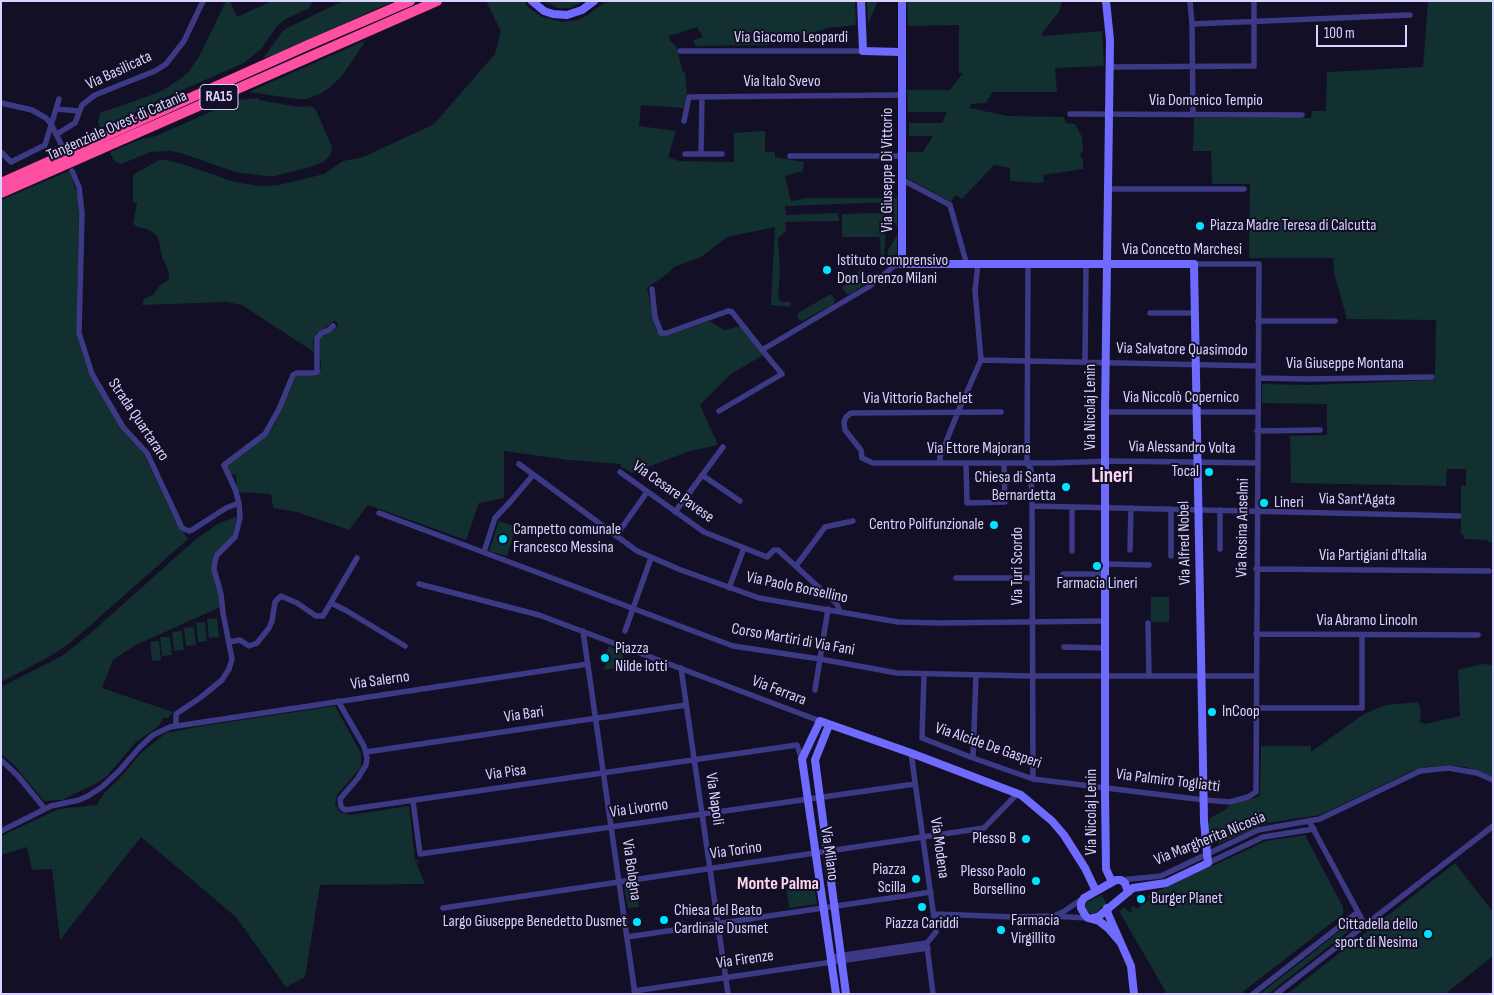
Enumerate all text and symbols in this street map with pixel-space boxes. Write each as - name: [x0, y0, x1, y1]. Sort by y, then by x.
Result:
- scale bar: [1319, 15, 1410, 47]
- text: 100 m: [1324, 24, 1355, 43]
- street label: Via Giacomo Leopardi: [734, 28, 848, 48]
- street label: Via Basilicata: [83, 47, 155, 95]
- street label: Via Italo Svevo: [743, 72, 821, 92]
- road number: RA15: [200, 84, 238, 110]
- street label: Tangenziale Ovest di Catania: [44, 86, 190, 166]
- street label: Via Domenico Tempio: [1149, 91, 1263, 111]
- street label: Via Giuseppe Di Vittorio: [878, 108, 898, 232]
- place label: Piazza Madre Teresa di Calcutta: [1210, 216, 1376, 236]
- marker: Piazza Madre Teresa di Calcutta: [1194, 220, 1206, 232]
- street label: Via Concetto Marchesi: [1122, 240, 1242, 260]
- place label: Istituto comprensivo Don Lorenzo Milani: [837, 251, 948, 289]
- marker: Istituto comprensivo Don Lorenzo Milani: [821, 264, 833, 276]
- street label: Via Salvatore Quasimodo: [1116, 339, 1248, 361]
- street label: Via Giuseppe Montana: [1286, 354, 1404, 374]
- street label: Via Nicolaj Lenin: [1081, 364, 1101, 450]
- street label: Strada Quartararo: [103, 375, 173, 465]
- street label: Via Niccolò Copernico: [1123, 388, 1239, 408]
- street label: Via Vittorio Bachelet: [863, 389, 973, 409]
- street label: Via Alessandro Volta: [1128, 437, 1236, 459]
- street label: Via Ettore Majorana: [927, 439, 1031, 459]
- street label: Via Cesare Pavese: [628, 457, 718, 527]
- place label: Tocal: [1172, 462, 1199, 482]
- district label: Lineri: [1091, 464, 1133, 490]
- marker: Tocal: [1203, 466, 1215, 478]
- place label: Chiesa di Santa Bernardetta: [974, 468, 1056, 506]
- street label: Via Rosina Anselmi: [1233, 478, 1253, 578]
- marker: Chiesa di Santa Bernardetta: [1060, 481, 1072, 493]
- street label: Via Sant'Agata: [1319, 490, 1395, 510]
- place label: Lineri: [1274, 493, 1304, 513]
- marker: Lineri: [1258, 497, 1270, 509]
- street label: Via Alfred Nobel: [1175, 501, 1195, 585]
- place label: Centro Polifunzionale: [869, 515, 984, 535]
- marker: Centro Polifunzionale: [988, 519, 1000, 531]
- place label: Campetto comunale Francesco Messina: [513, 520, 621, 558]
- street label: Via Turi Scordo: [1008, 527, 1028, 605]
- marker: Campetto comunale Francesco Messina: [497, 533, 509, 545]
- street label: Via Partigiani d'Italia: [1319, 546, 1427, 566]
- marker: Farmacia Lineri: [1091, 560, 1103, 572]
- street label: Via Paolo Borsellino: [744, 568, 850, 608]
- place label: Farmacia Lineri: [1057, 574, 1137, 594]
- street label: Via Abramo Lincoln: [1316, 611, 1418, 631]
- street label: Corso Martiri di Via Fani: [730, 620, 856, 660]
- place label: Piazza Nilde Iotti: [615, 639, 667, 677]
- marker: Piazza Nilde Iotti: [599, 652, 611, 664]
- street label: Via Salerno: [349, 667, 411, 695]
- street label: Via Ferrara: [749, 672, 809, 710]
- place label: InCoop: [1222, 702, 1260, 722]
- street label: Via Bari: [503, 703, 545, 727]
- marker: InCoop: [1206, 706, 1218, 718]
- street label: Via Alcide De Gasperi: [932, 719, 1044, 773]
- street label: Via Pisa: [485, 761, 527, 785]
- street label: Via Palmiro Togliatti: [1115, 765, 1221, 797]
- street label: Via Nicolaj Lenin: [1082, 769, 1102, 855]
- street label: Via Napoli: [701, 772, 727, 826]
- street label: Via Livorno: [609, 795, 669, 823]
- street label: Via Margherita Nicosia: [1151, 808, 1269, 870]
- street label: Via Modena: [925, 816, 953, 880]
- street label: Via Milano: [816, 826, 842, 882]
- place label: Plesso B: [972, 829, 1016, 849]
- marker: Plesso B: [1020, 833, 1032, 845]
- street label: Via Bologna: [617, 838, 645, 902]
- street label: Via Torino: [709, 838, 763, 864]
- place label: Piazza Scilla: [872, 860, 906, 898]
- place label: Plesso Paolo Borsellino: [960, 862, 1026, 900]
- district label: Monte Palma: [737, 873, 819, 895]
- marker: Piazza Scilla: [910, 873, 922, 885]
- marker: Plesso Paolo Borsellino: [1030, 875, 1042, 887]
- place label: Burger Planet: [1151, 889, 1223, 909]
- marker: Burger Planet: [1135, 893, 1147, 905]
- place label: Chiesa del Beato Cardinale Dusmet: [674, 901, 768, 939]
- marker: Piazza Cariddi: [916, 901, 928, 913]
- place label: Farmacia Virgillito: [1011, 911, 1059, 949]
- place label: Largo Giuseppe Benedetto Dusmet: [443, 912, 627, 932]
- marker: Chiesa del Beato Cardinale Dusmet: [658, 914, 670, 926]
- place label: Piazza Cariddi: [885, 914, 959, 934]
- place label: Cittadella dello sport di Nesima: [1335, 915, 1418, 953]
- marker: Largo Giuseppe Benedetto Dusmet: [631, 916, 643, 928]
- marker: Farmacia Virgillito: [995, 924, 1007, 936]
- marker: Cittadella dello sport di Nesima: [1422, 928, 1434, 940]
- street label: Via Firenze: [715, 946, 775, 974]

